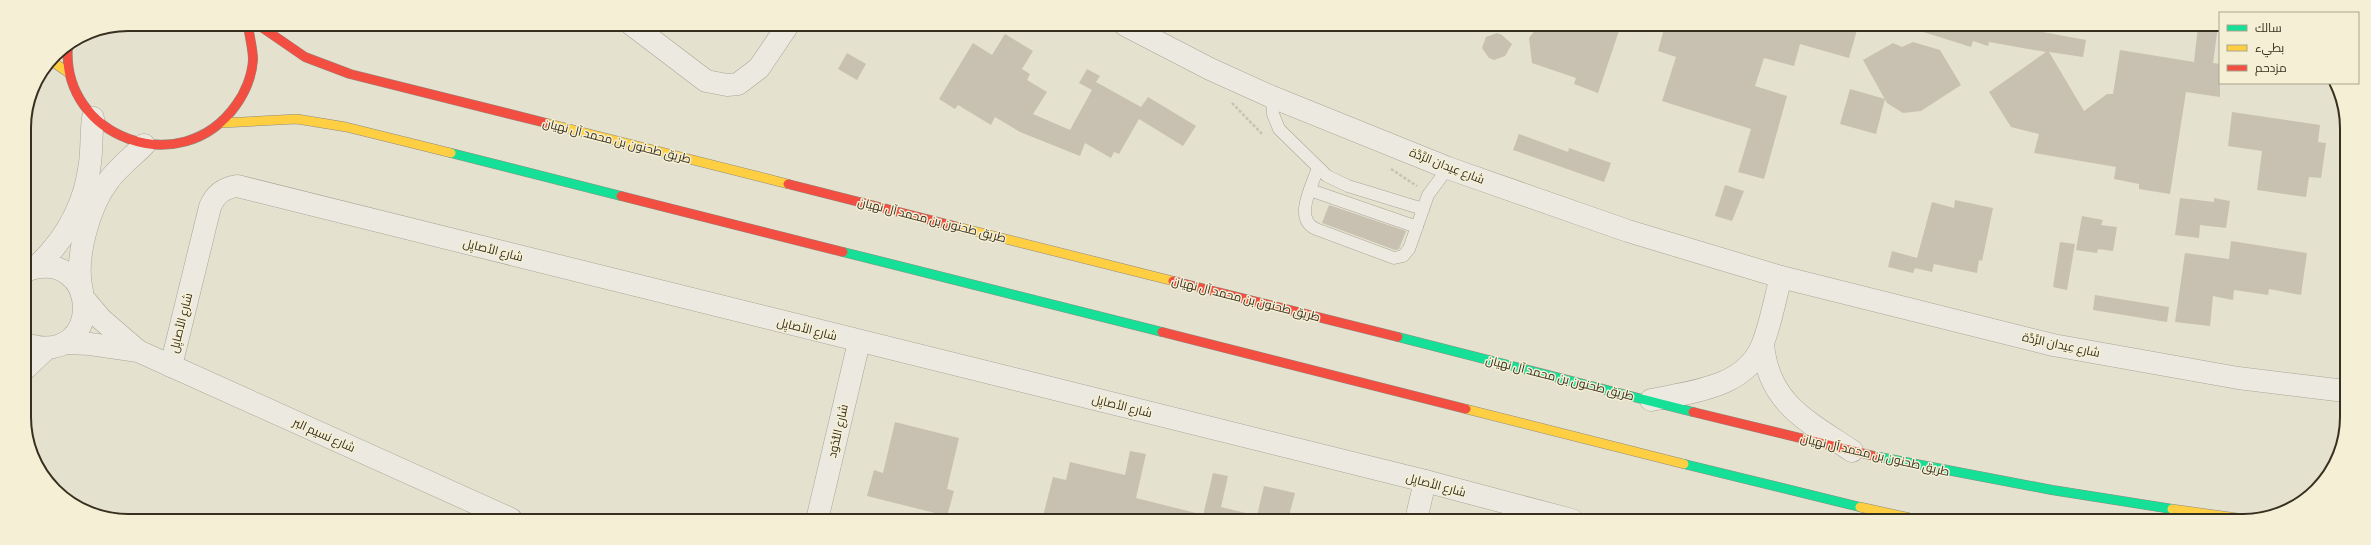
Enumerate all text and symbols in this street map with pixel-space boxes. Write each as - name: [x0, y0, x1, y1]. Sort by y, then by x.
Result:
- legend: [2219, 12, 2359, 84]
- text: سالك: [2255, 21, 2282, 35]
- text: بطيء: [2255, 41, 2284, 58]
- text: مزدحم: [2255, 61, 2287, 76]
- street label: طريق طحنون بن محمد آل نهيان: [541, 116, 693, 166]
- street label: شارع عِيدان الرَّدَّة: [1407, 145, 1487, 188]
- street label: طريق طحنون بن محمد آل نهيان: [856, 195, 1008, 245]
- street label: شارع الأصايِل: [461, 236, 525, 265]
- street label: طريق طحنون بن محمد آل نهيان: [1170, 274, 1322, 324]
- street label: شارع الأصايِل: [167, 291, 196, 355]
- street label: شارع الأصايِل: [775, 315, 839, 344]
- street label: شارع عِيدان الرَّدَّة: [2021, 330, 2101, 361]
- street label: طريق طحنون بن محمد آل نهيان: [1484, 353, 1636, 403]
- street label: شارع الأصايِل: [1090, 392, 1154, 421]
- street label: شارع النُّدُود: [825, 403, 852, 459]
- street label: شارع نسيم البر: [289, 415, 357, 456]
- street label: طريق طحنون بن محمد آل نهيان: [1799, 431, 1951, 479]
- street label: شارع الأصايِل: [1404, 470, 1468, 501]

